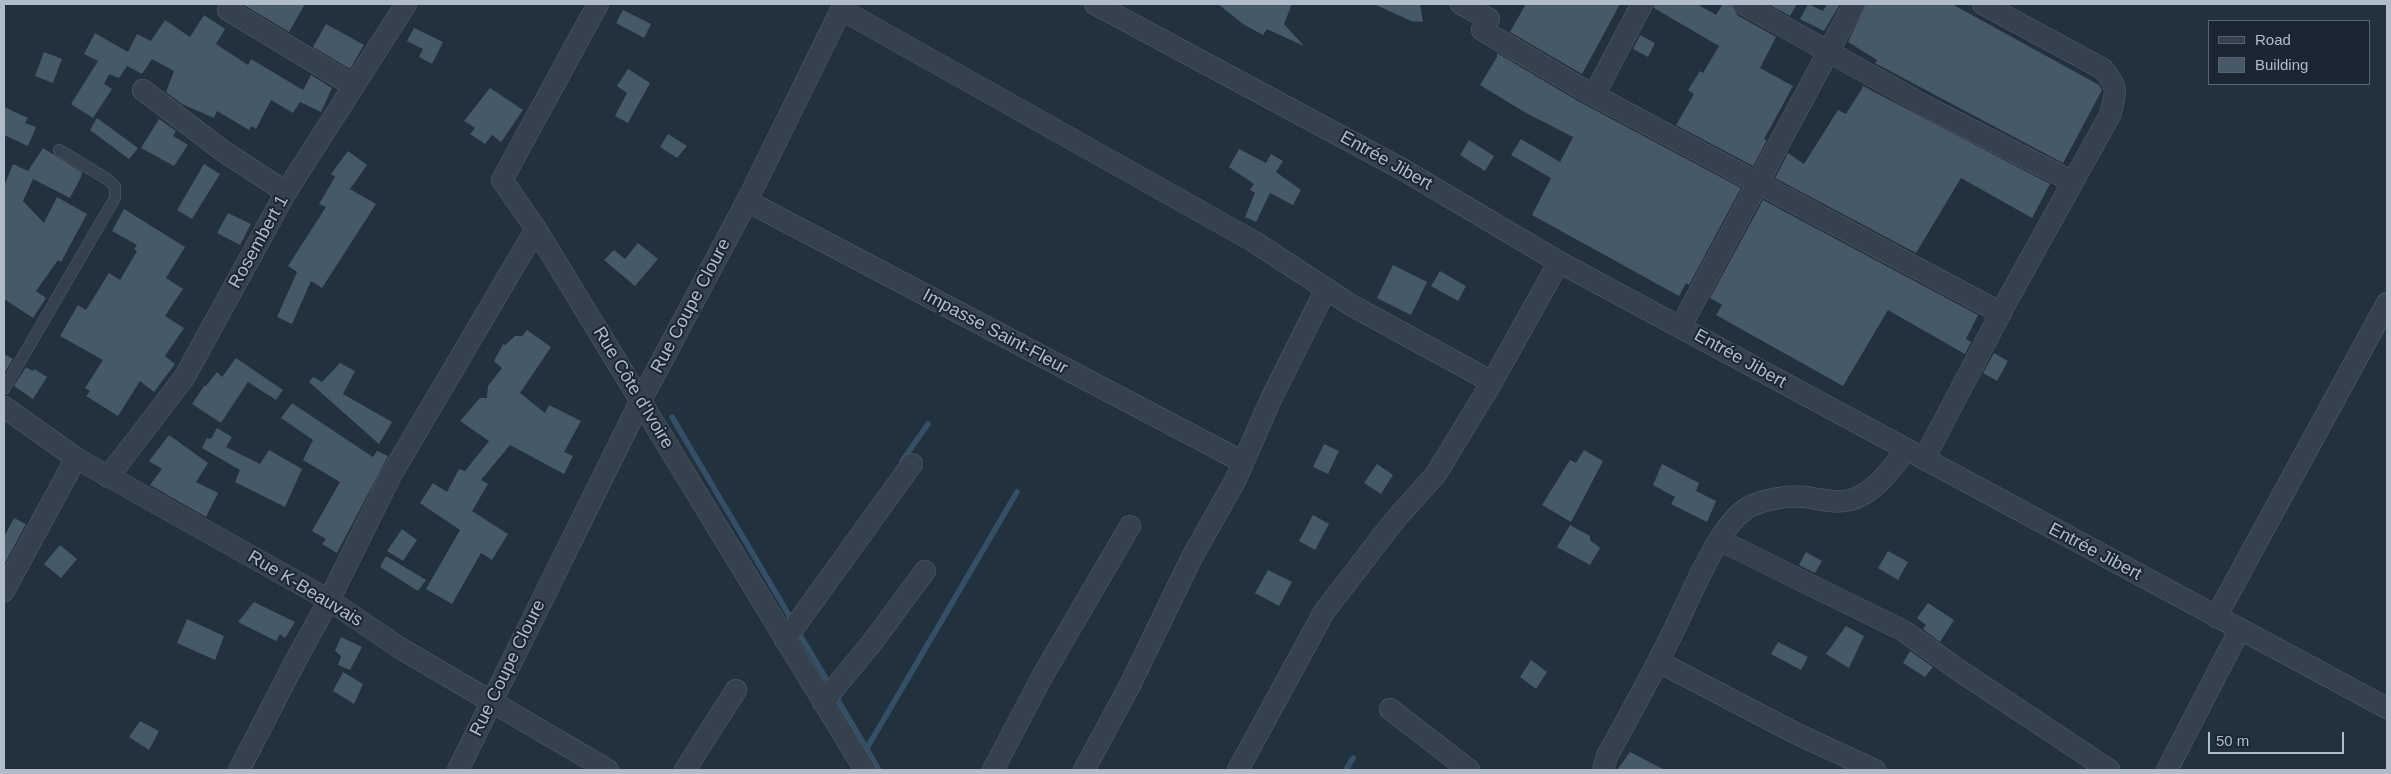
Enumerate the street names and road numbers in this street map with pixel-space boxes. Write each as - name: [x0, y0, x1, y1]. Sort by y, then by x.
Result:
- street label: Entrée Jibert: [1336, 127, 1436, 195]
- street label: Rosembert 1: [225, 192, 293, 292]
- street label: Rue Coupe Cloure: [646, 235, 736, 377]
- street label: Impasse Saint-Fleur: [919, 285, 1071, 379]
- street label: Rue Côte d'Ivoire: [588, 323, 678, 453]
- street label: Entrée Jibert: [1690, 325, 1790, 393]
- street label: Entrée Jibert: [2045, 519, 2145, 585]
- street label: Rue K-Beauvais: [244, 546, 366, 632]
- street label: Rue Coupe Cloure: [466, 596, 550, 740]

